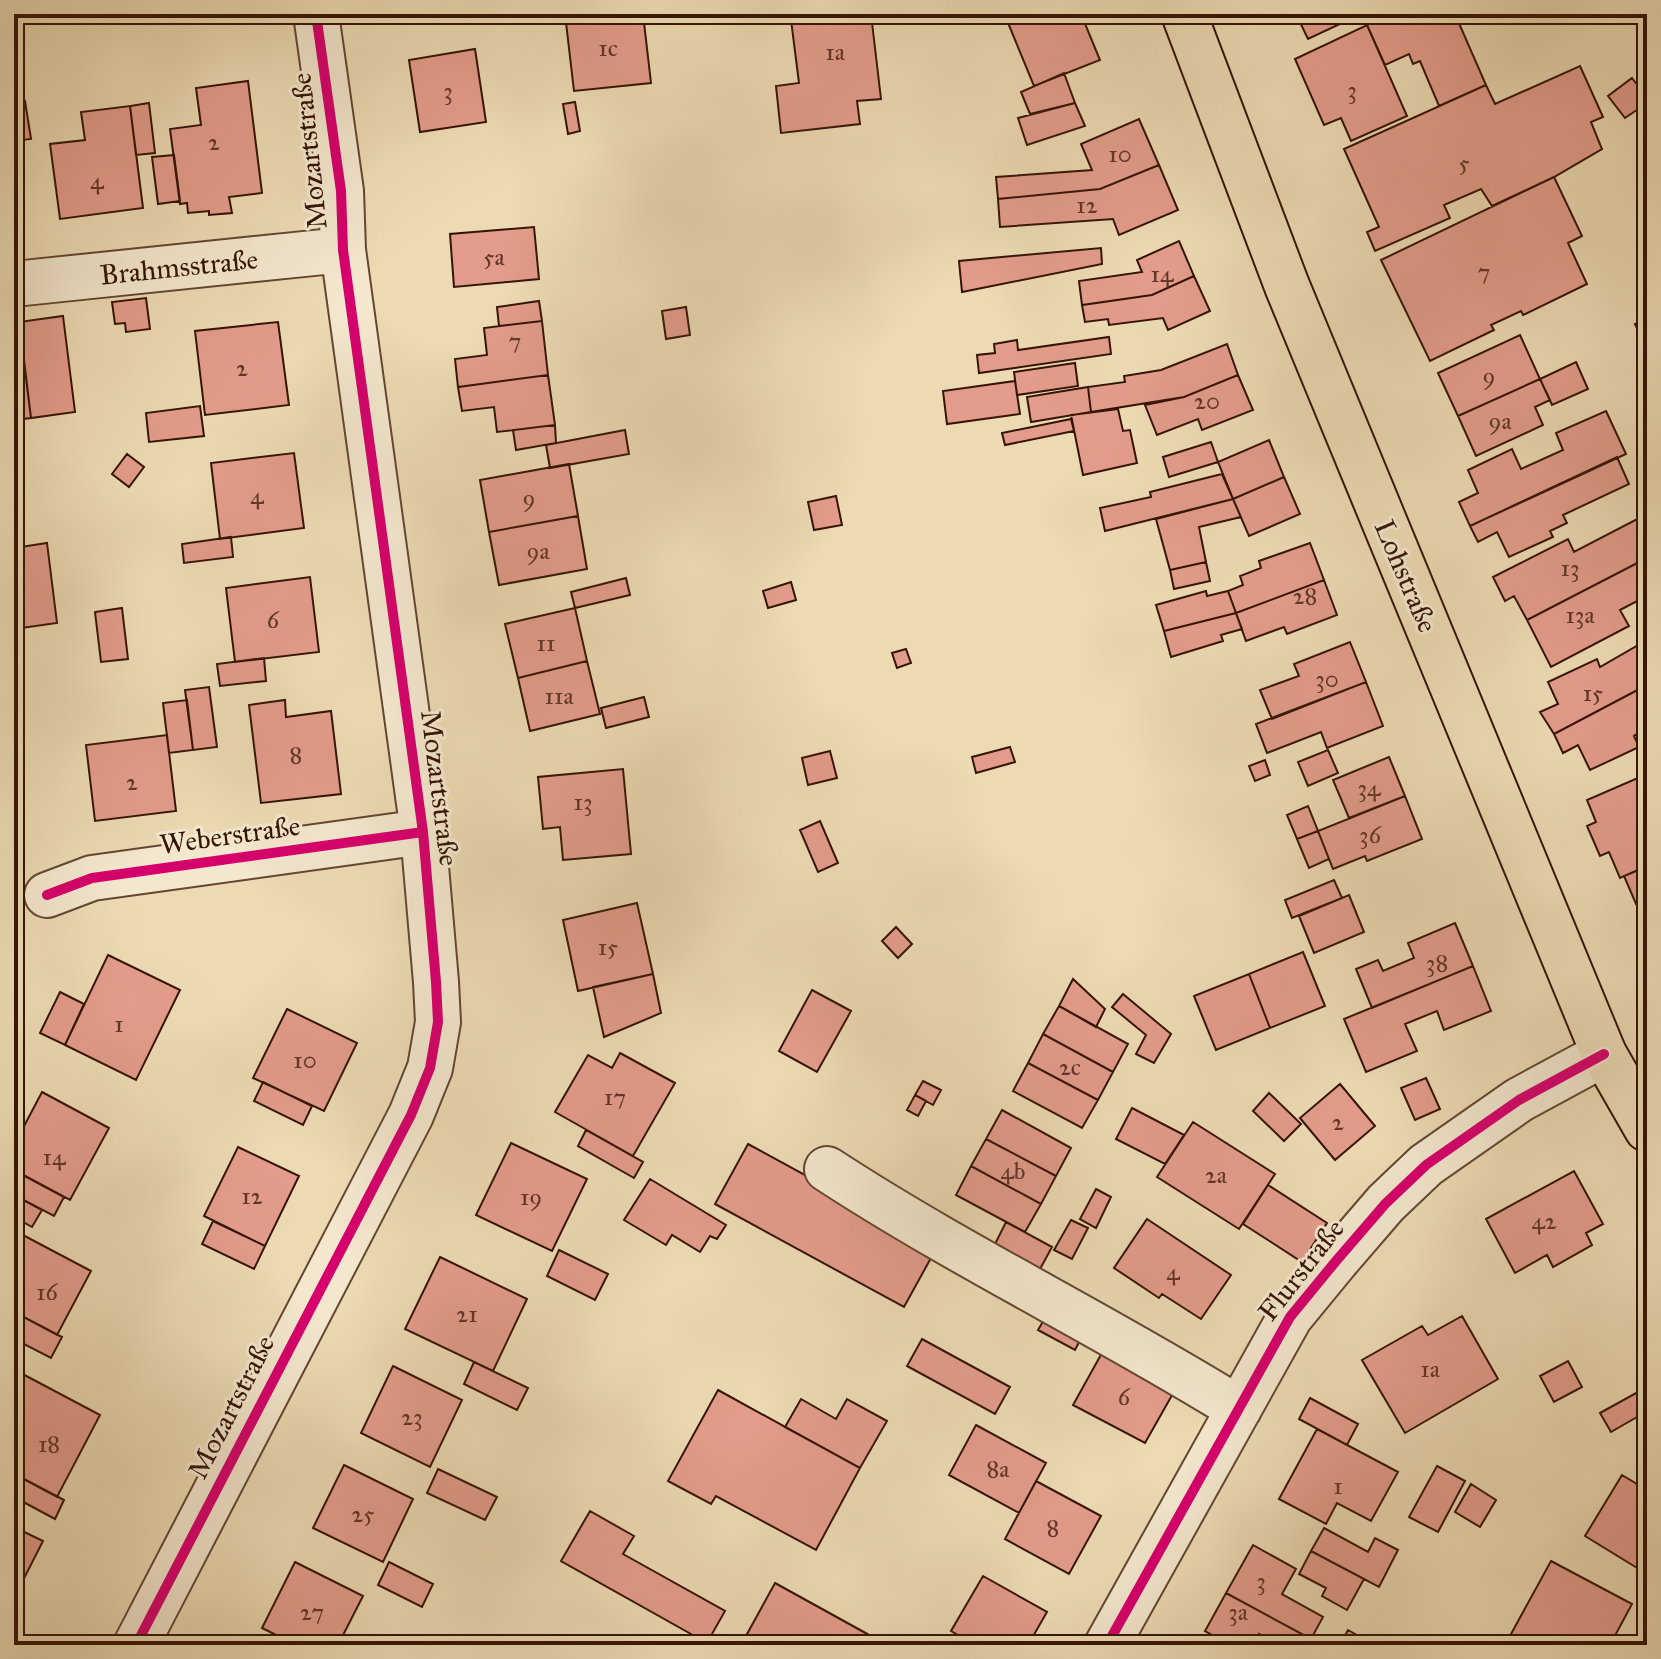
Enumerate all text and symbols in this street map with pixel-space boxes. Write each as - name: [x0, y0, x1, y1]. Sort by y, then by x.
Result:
- house number: 1c: [598, 33, 618, 63]
- house number: 1a: [825, 37, 846, 67]
- street label: Mozartstraße: [283, 71, 335, 231]
- house number: 3: [1347, 75, 1357, 105]
- house number: 3: [443, 76, 453, 106]
- house number: 2: [208, 127, 220, 157]
- house number: 10: [1108, 139, 1132, 169]
- house number: 5: [1458, 148, 1470, 178]
- house number: 4: [90, 166, 104, 196]
- house number: 12: [1076, 190, 1098, 220]
- street label: Brahmsstraße: [98, 241, 260, 293]
- house number: 5a: [483, 242, 506, 272]
- house number: 7: [1478, 257, 1490, 287]
- house number: 14: [1151, 259, 1174, 289]
- house number: 7: [509, 326, 521, 356]
- house number: 2: [236, 353, 248, 383]
- house number: 9: [1483, 361, 1495, 391]
- house number: 20: [1194, 386, 1220, 416]
- house number: 9a: [1488, 406, 1512, 436]
- house number: 4: [250, 481, 264, 511]
- house number: 9: [523, 483, 535, 513]
- street label: Lohstraße: [1367, 514, 1445, 638]
- house number: 9a: [526, 536, 550, 566]
- house number: 13: [1560, 553, 1580, 583]
- house number: 28: [1293, 581, 1317, 611]
- house number: 13a: [1565, 600, 1595, 630]
- house number: 6: [267, 605, 280, 635]
- house number: 11: [537, 628, 555, 658]
- house number: 30: [1315, 664, 1339, 694]
- house number: 15: [1583, 678, 1603, 708]
- house number: 11a: [544, 681, 574, 711]
- street label: Mozartstraße: [413, 708, 467, 868]
- house number: 8: [290, 740, 302, 770]
- house number: 2: [126, 767, 138, 797]
- house number: 34: [1358, 773, 1381, 803]
- house number: 13: [573, 787, 593, 817]
- street label: Weberstraße: [158, 808, 302, 862]
- house number: 36: [1359, 820, 1382, 850]
- house number: 15: [598, 932, 618, 962]
- house number: 38: [1426, 948, 1448, 978]
- house number: 1: [114, 1009, 124, 1039]
- house number: 10: [293, 1045, 317, 1075]
- house number: 2c: [1059, 1052, 1081, 1082]
- house number: 17: [604, 1082, 626, 1112]
- house number: 2: [1332, 1107, 1344, 1137]
- house number: 14: [43, 1142, 66, 1172]
- house number: 4b: [1000, 1156, 1026, 1186]
- house number: 2a: [1205, 1160, 1228, 1190]
- house number: 12: [241, 1181, 263, 1211]
- house number: 19: [520, 1182, 542, 1212]
- house number: 42: [1531, 1206, 1557, 1236]
- street label: Flurstraße: [1250, 1212, 1352, 1328]
- house number: 4: [1166, 1257, 1180, 1287]
- house number: 16: [36, 1277, 59, 1307]
- house number: 21: [456, 1299, 478, 1329]
- street label: Mozartstraße: [180, 1329, 282, 1485]
- house number: 1a: [1420, 1354, 1441, 1384]
- house number: 6: [1118, 1382, 1131, 1412]
- house number: 23: [401, 1402, 423, 1432]
- house number: 18: [38, 1429, 60, 1459]
- house number: 8a: [987, 1454, 1010, 1484]
- house number: 1: [1333, 1471, 1343, 1501]
- house number: 25: [352, 1499, 374, 1529]
- house number: 8: [1047, 1513, 1059, 1543]
- house number: 3: [1256, 1566, 1266, 1596]
- house number: 27: [300, 1597, 324, 1627]
- house number: 3a: [1228, 1597, 1249, 1627]

